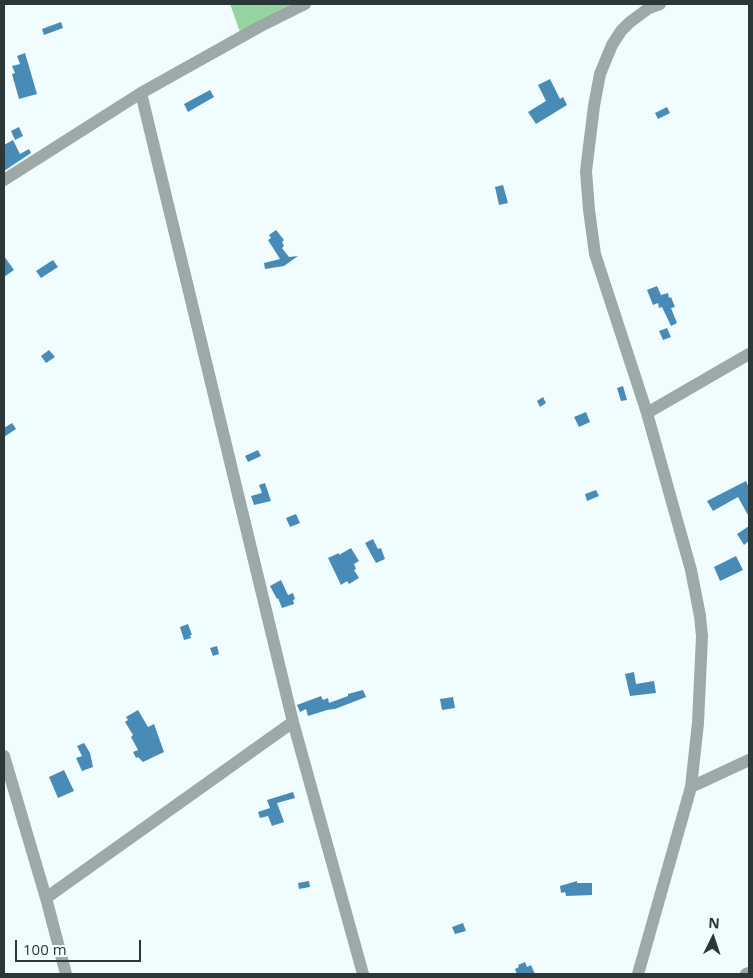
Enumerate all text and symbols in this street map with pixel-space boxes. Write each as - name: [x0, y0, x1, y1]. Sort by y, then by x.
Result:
- north arrow: [688, 913, 738, 963]
- text: N: [708, 913, 720, 932]
- scale bar: [18, 930, 144, 962]
- text: 100 m: [23, 939, 67, 959]

